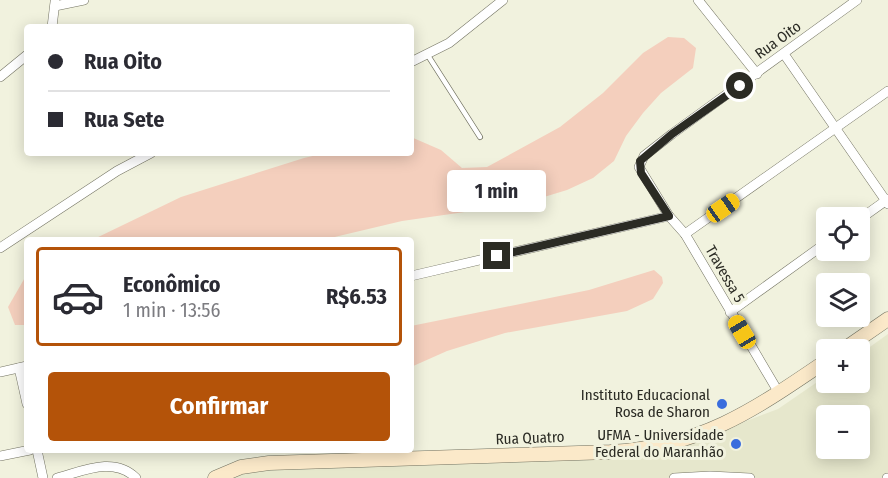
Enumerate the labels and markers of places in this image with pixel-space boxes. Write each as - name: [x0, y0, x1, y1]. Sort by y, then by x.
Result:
- place label: Instituto Educacional Rosa de Sharon: [581, 386, 710, 421]
- marker: Instituto Educacional Rosa de Sharon: [715, 397, 729, 411]
- place label: UFMA - Universidade Federal do Maranhão: [595, 426, 724, 461]
- marker: UFMA - Universidade Federal do Maranhão: [729, 437, 743, 451]

